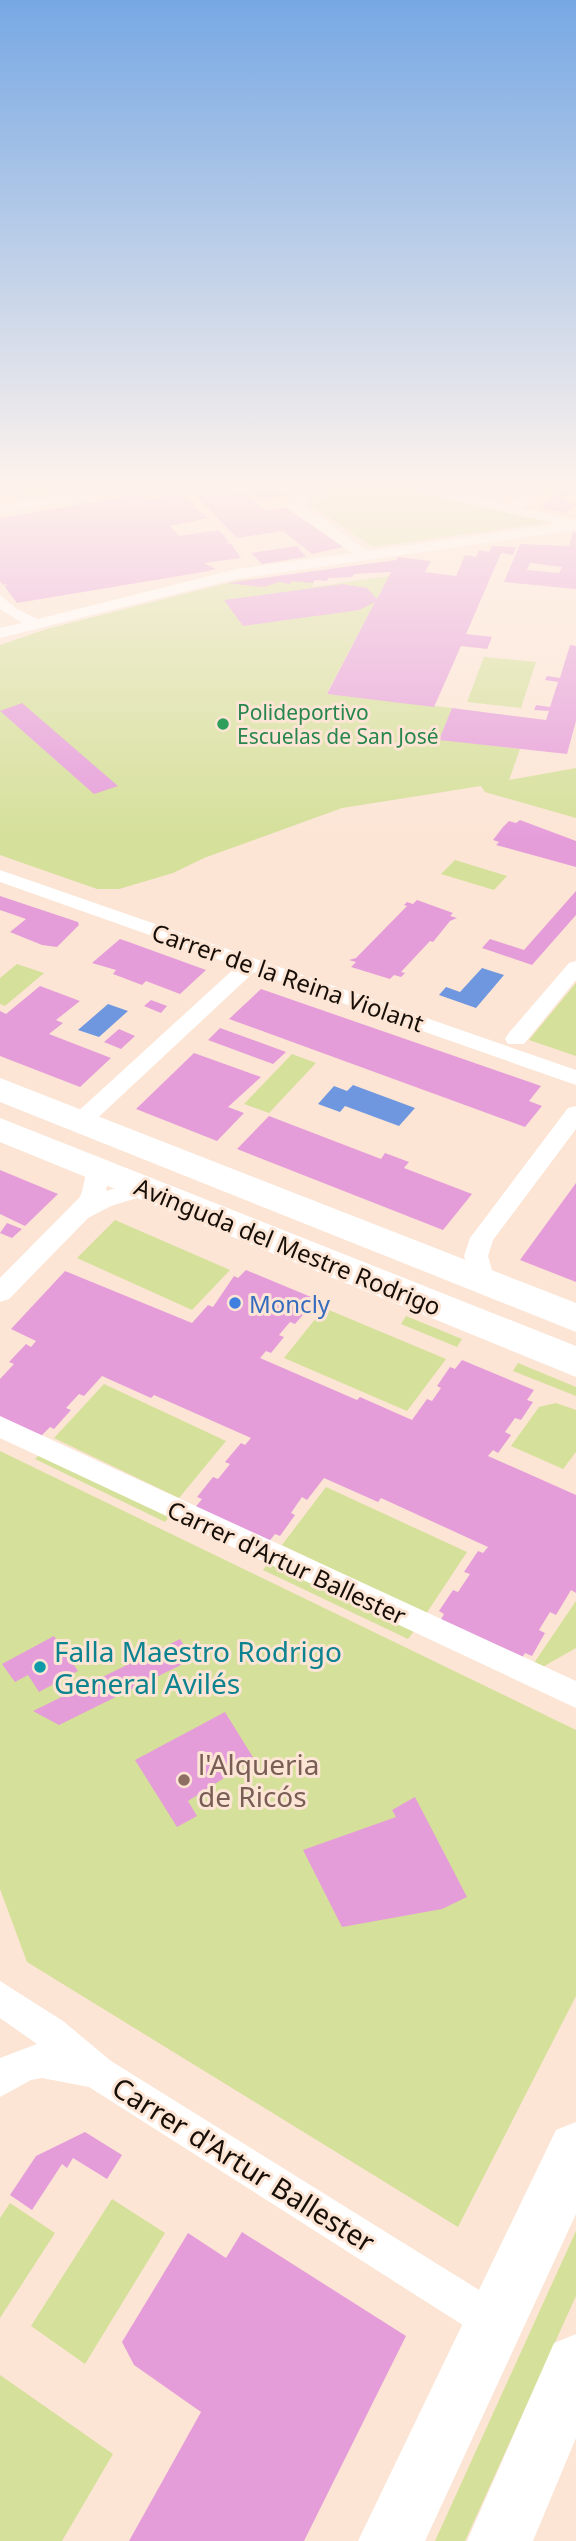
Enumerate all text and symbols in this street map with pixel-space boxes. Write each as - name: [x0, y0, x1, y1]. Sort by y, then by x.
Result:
- place label: Polideportivo Escuelas de San José: [237, 698, 439, 750]
- marker: Polideportivo Escuelas de San José: [215, 716, 231, 732]
- street label: Carrer de la Reina Violant: [148, 915, 429, 1039]
- street label: Avinguda del Mestre Rodrigo: [130, 1169, 446, 1323]
- place label: Moncly: [249, 1287, 331, 1320]
- marker: Moncly: [227, 1295, 243, 1311]
- street label: Carrer d'Artur Ballester: [162, 1492, 412, 1632]
- place label: Falla Maestro Rodrigo General Avilés: [54, 1632, 342, 1702]
- marker: Falla Maestro Rodrigo General Avilés: [32, 1659, 48, 1675]
- place label: l'Alqueria de Ricós: [198, 1745, 320, 1815]
- marker: l'Alqueria de Ricós: [176, 1772, 192, 1788]
- street label: Carrer d'Artur Ballester: [105, 2068, 383, 2261]

